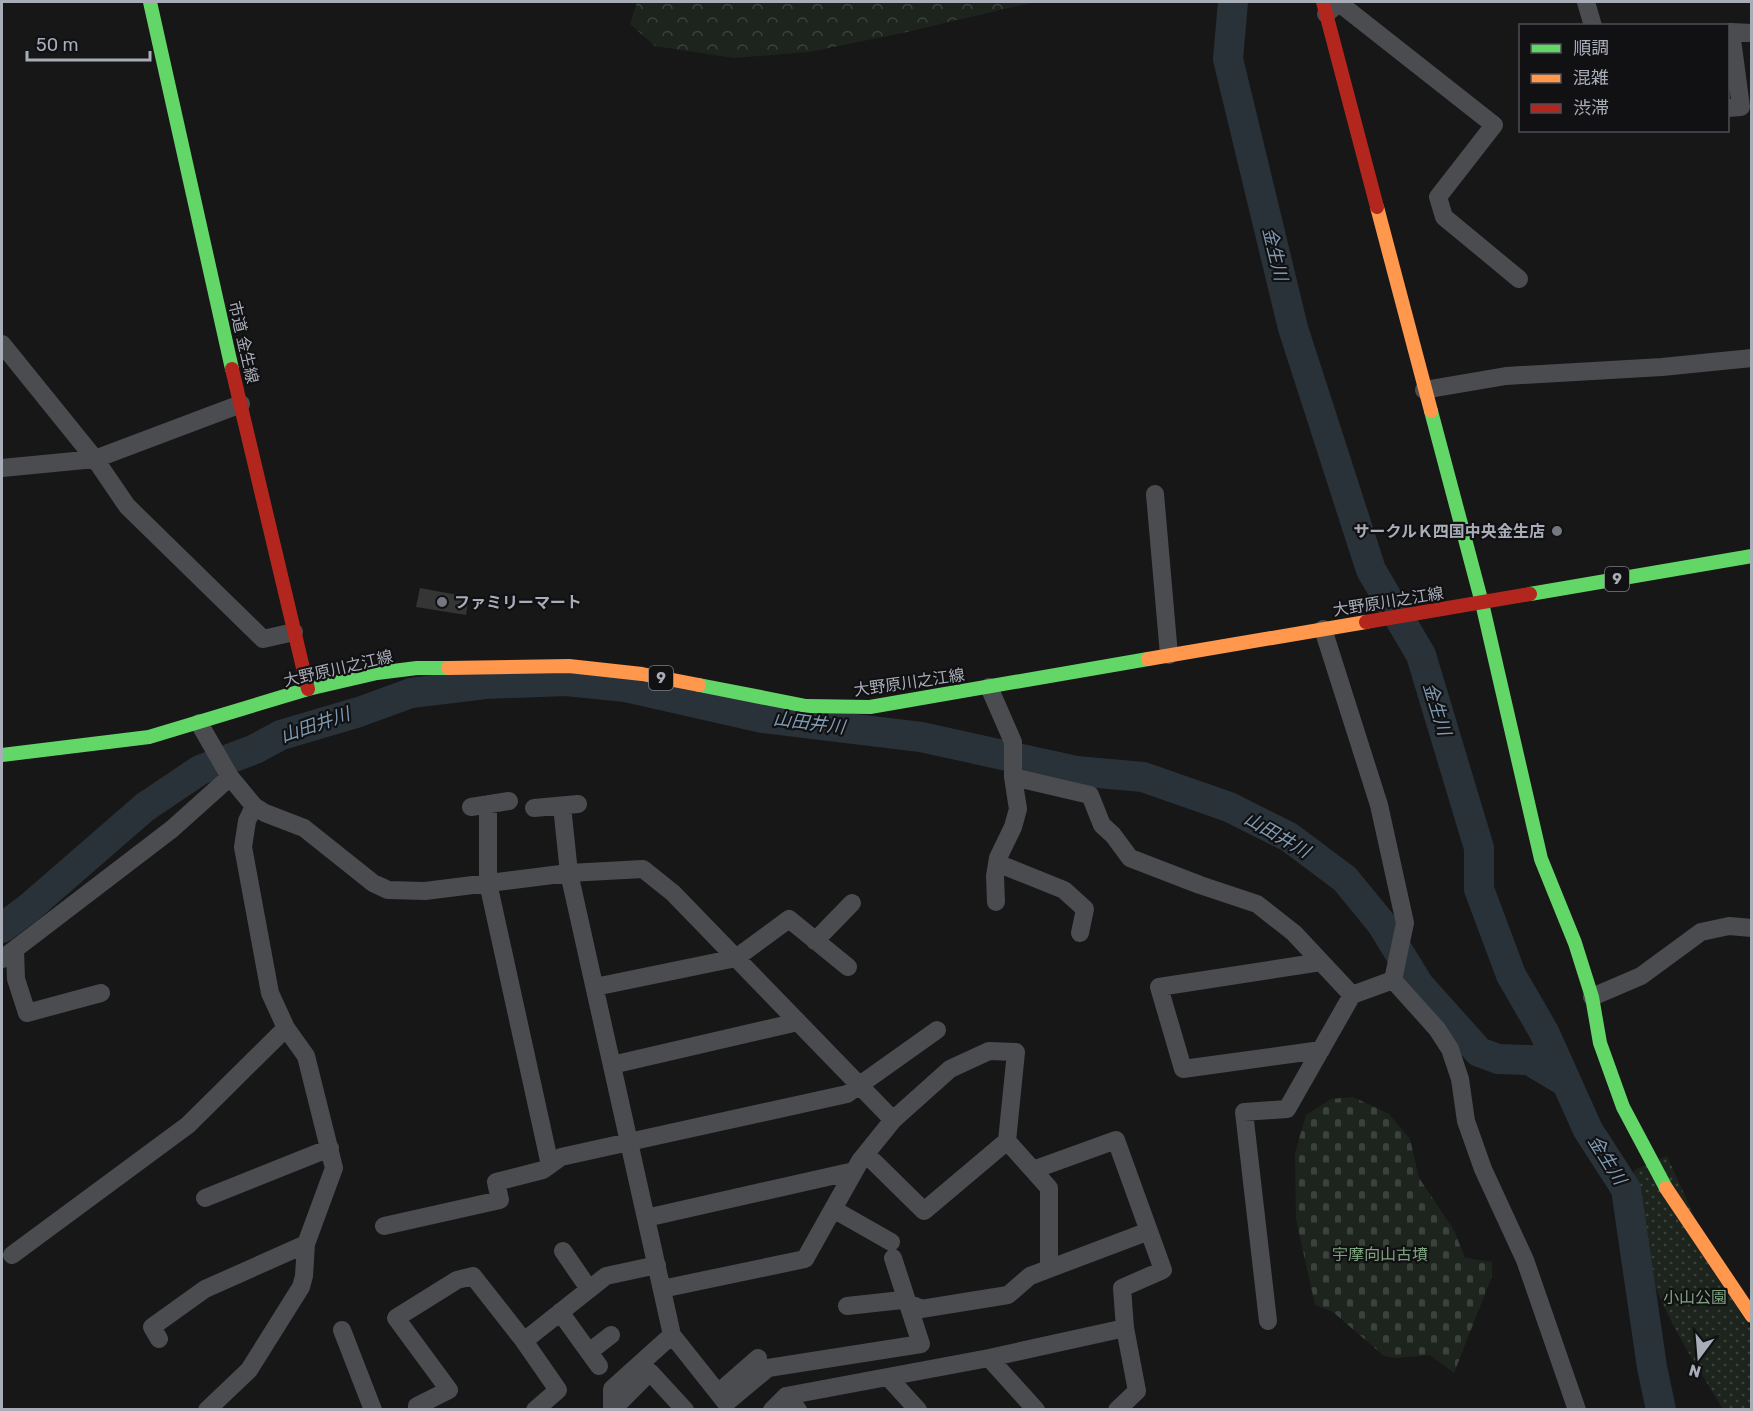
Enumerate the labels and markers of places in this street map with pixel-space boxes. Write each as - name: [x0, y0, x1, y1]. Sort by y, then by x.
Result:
- place label: サークルＫ四国中央金生店: [1353, 522, 1545, 541]
- marker: サークルＫ四国中央金生店: [1550, 524, 1564, 538]
- place label: ファミリーマート: [454, 593, 582, 612]
- marker: ファミリーマート: [435, 595, 449, 609]

